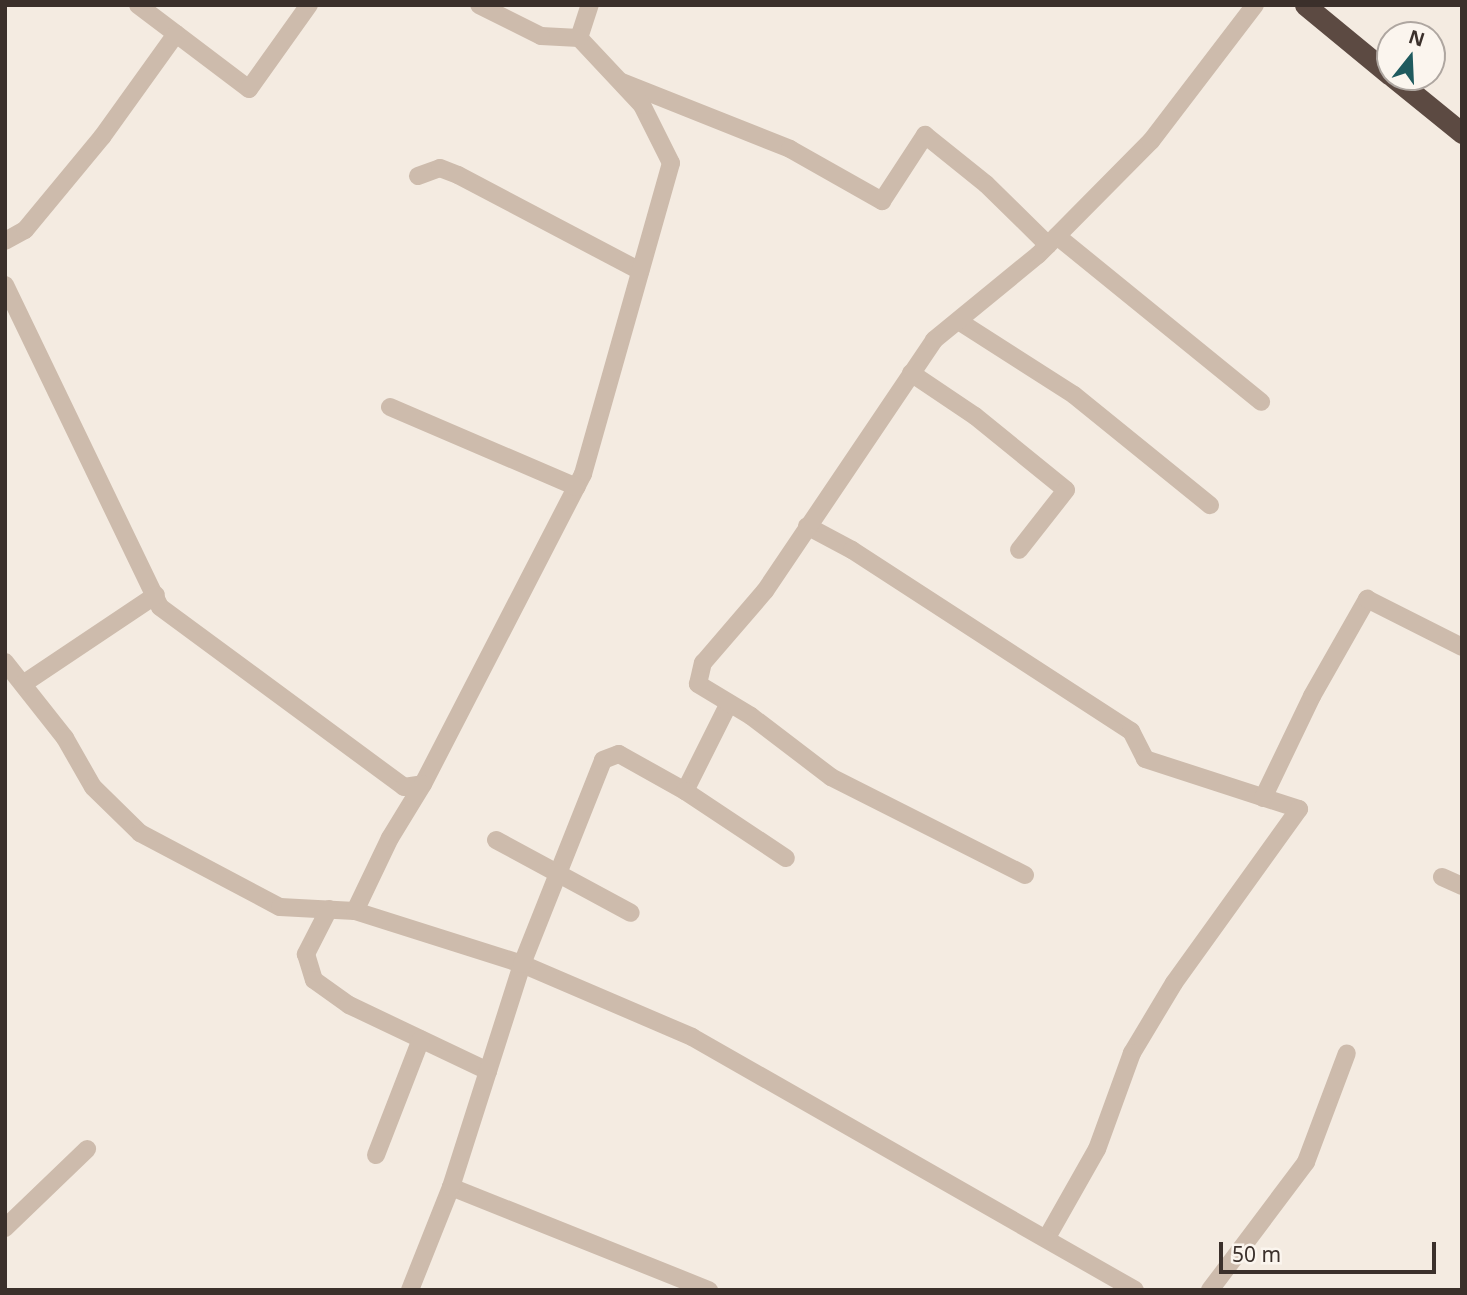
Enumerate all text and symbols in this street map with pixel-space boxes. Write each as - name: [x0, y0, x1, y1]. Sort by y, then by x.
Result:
- north arrow: [1376, 21, 1446, 91]
- text: N: [1405, 23, 1428, 53]
- scale bar: [1222, 1228, 1439, 1272]
- text: 50 m: [1232, 1240, 1281, 1268]

